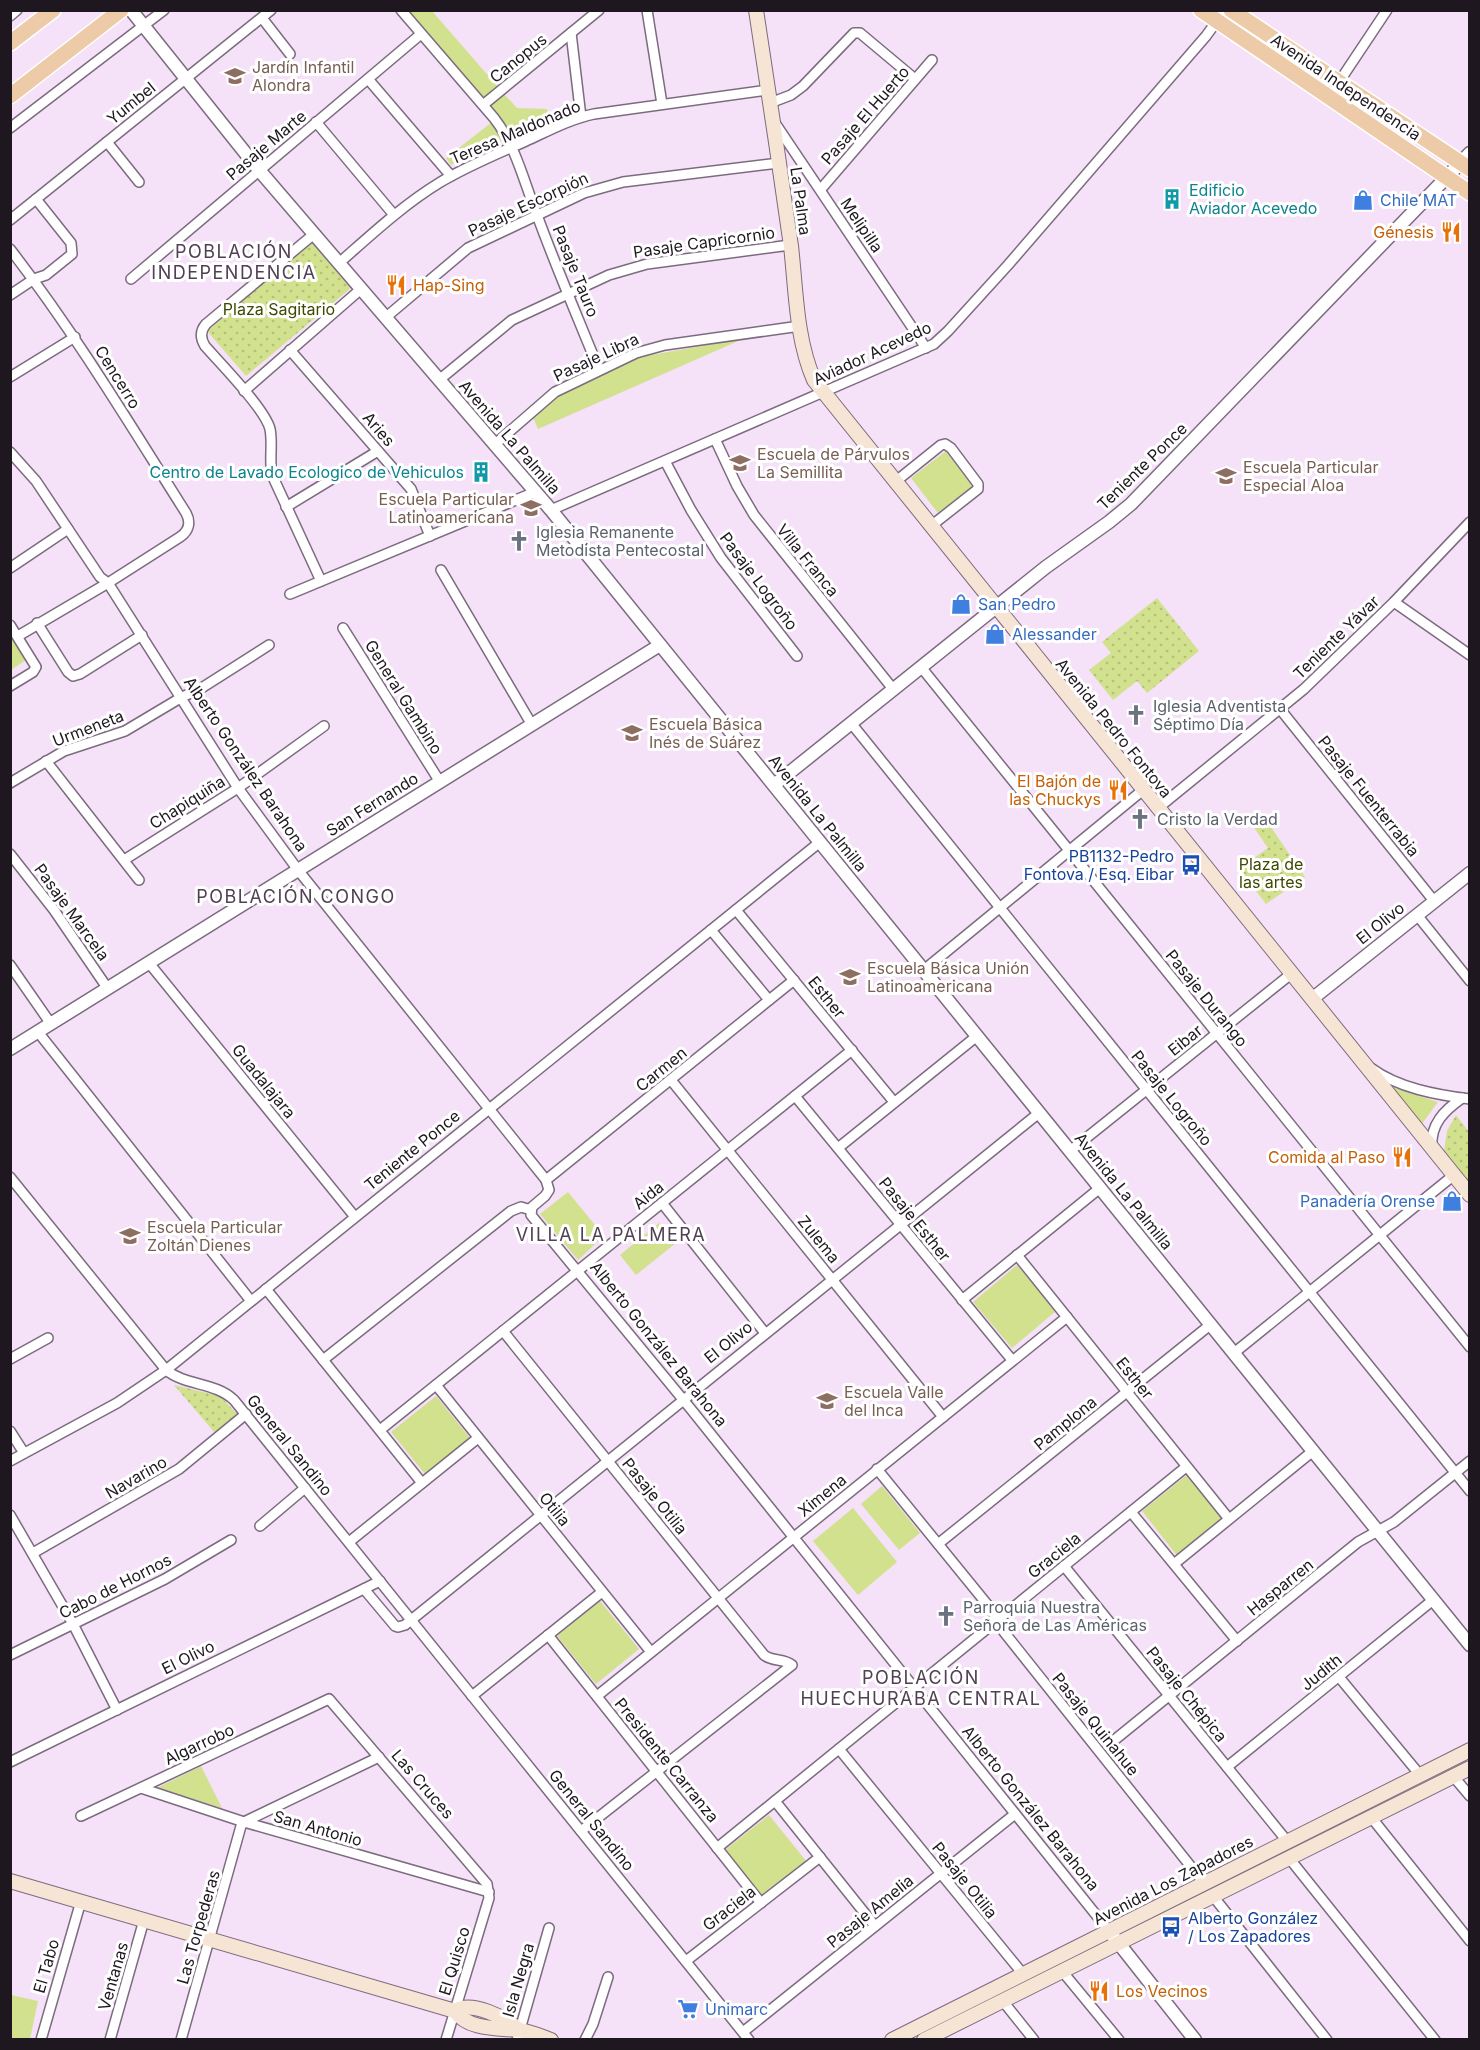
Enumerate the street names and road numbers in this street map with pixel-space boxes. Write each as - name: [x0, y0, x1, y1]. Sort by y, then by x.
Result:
- street label: Canopus: [486, 29, 550, 87]
- street label: Avenida Independencia: [1267, 29, 1425, 145]
- street label: Pasaje El Huerto: [817, 62, 913, 168]
- street label: Yumbel: [103, 77, 159, 129]
- street label: Teresa Maldonado: [447, 95, 583, 169]
- street label: Pasaje Marte: [222, 106, 310, 184]
- street label: La Palma: [786, 166, 816, 236]
- street label: Pasaje Escorpión: [465, 167, 591, 241]
- street label: Melipilla: [836, 194, 888, 256]
- street label: Pasaje Tauro: [549, 222, 603, 320]
- street label: Pasaje Capricornio: [632, 222, 776, 262]
- street label: Aviador Acevedo: [810, 317, 934, 389]
- street label: Pasaje Libra: [550, 328, 642, 386]
- street label: Cencerro: [91, 342, 145, 412]
- street label: Avenida La Palmilla: [455, 376, 565, 498]
- street label: Aries: [359, 408, 399, 450]
- street label: Teniente Ponce: [1093, 418, 1191, 514]
- street label: Villa Franca: [773, 520, 843, 600]
- street label: Pasaje Logroño: [716, 528, 802, 634]
- street label: Teniente Yávar: [1289, 591, 1383, 683]
- street label: General Gambino: [361, 636, 447, 758]
- street label: Avenida Pedro Fontova: [1052, 654, 1176, 802]
- street label: Alberto González Barahona: [180, 673, 312, 855]
- street label: Urmeneta: [50, 705, 126, 751]
- street label: Pasaje Fuenterrabia: [1314, 731, 1424, 861]
- street label: Avenida La Palmilla: [765, 750, 871, 876]
- street label: San Fernando: [322, 768, 422, 840]
- street label: Chapiquiña: [145, 771, 229, 833]
- street label: Pasaje Marcela: [30, 860, 114, 964]
- street label: El Olivo: [1352, 898, 1408, 948]
- street label: Pasaje Durango: [1162, 945, 1252, 1051]
- street label: Esther: [804, 972, 850, 1022]
- street label: Eibar: [1164, 1020, 1206, 1060]
- street label: Guadalajara: [228, 1040, 300, 1122]
- street label: Carmen: [631, 1042, 691, 1096]
- street label: Pasaje Logroño: [1127, 1046, 1217, 1150]
- street label: Teniente Ponce: [360, 1105, 464, 1195]
- street label: Avenida La Palmilla: [1071, 1128, 1177, 1254]
- street label: Pasaje Esther: [875, 1173, 955, 1265]
- street label: Aida: [629, 1177, 667, 1213]
- street label: Zulema: [794, 1211, 844, 1267]
- street label: Alberto González Barahona: [586, 1257, 732, 1431]
- street label: El Olivo: [700, 1317, 756, 1367]
- street label: Esther: [1112, 1353, 1158, 1403]
- street label: General Sandino: [243, 1390, 337, 1500]
- street label: Pamplona: [1030, 1392, 1100, 1454]
- street label: Navarino: [102, 1451, 170, 1503]
- street label: Pasaje Otilia: [618, 1454, 692, 1538]
- street label: Ximena: [794, 1469, 850, 1521]
- street label: Otilia: [535, 1488, 575, 1530]
- street label: Graciela: [1024, 1528, 1084, 1582]
- street label: Cabo de Hornos: [55, 1549, 175, 1623]
- street label: Hasparren: [1243, 1554, 1317, 1620]
- street label: El Olivo: [158, 1636, 218, 1678]
- street label: Pasaje Chépica: [1142, 1642, 1232, 1746]
- street label: Judith: [1296, 1649, 1346, 1695]
- street label: Pasaje Quinahue: [1048, 1669, 1144, 1779]
- street label: Presidente Carranza: [611, 1694, 723, 1826]
- street label: Algarrobo: [161, 1719, 237, 1769]
- street label: Alberto González Barahona: [958, 1721, 1104, 1895]
- street label: Las Cruces: [388, 1745, 458, 1823]
- street label: General Sandino: [545, 1765, 639, 1875]
- street label: San Antonio: [271, 1806, 365, 1850]
- street label: Avenida Los Zapadores: [1090, 1831, 1256, 1929]
- street label: Pasaje Otilia: [928, 1838, 1002, 1922]
- street label: Las Torpederas: [172, 1868, 224, 1986]
- street label: Pasaje Amelia: [823, 1870, 917, 1952]
- street label: Graciela: [698, 1881, 760, 1935]
- street label: El Quisco: [434, 1924, 474, 1998]
- street label: El Tabo: [29, 1937, 63, 1995]
- street label: Ventanas: [94, 1940, 132, 2012]
- street label: Isla Negra: [498, 1941, 538, 2019]

